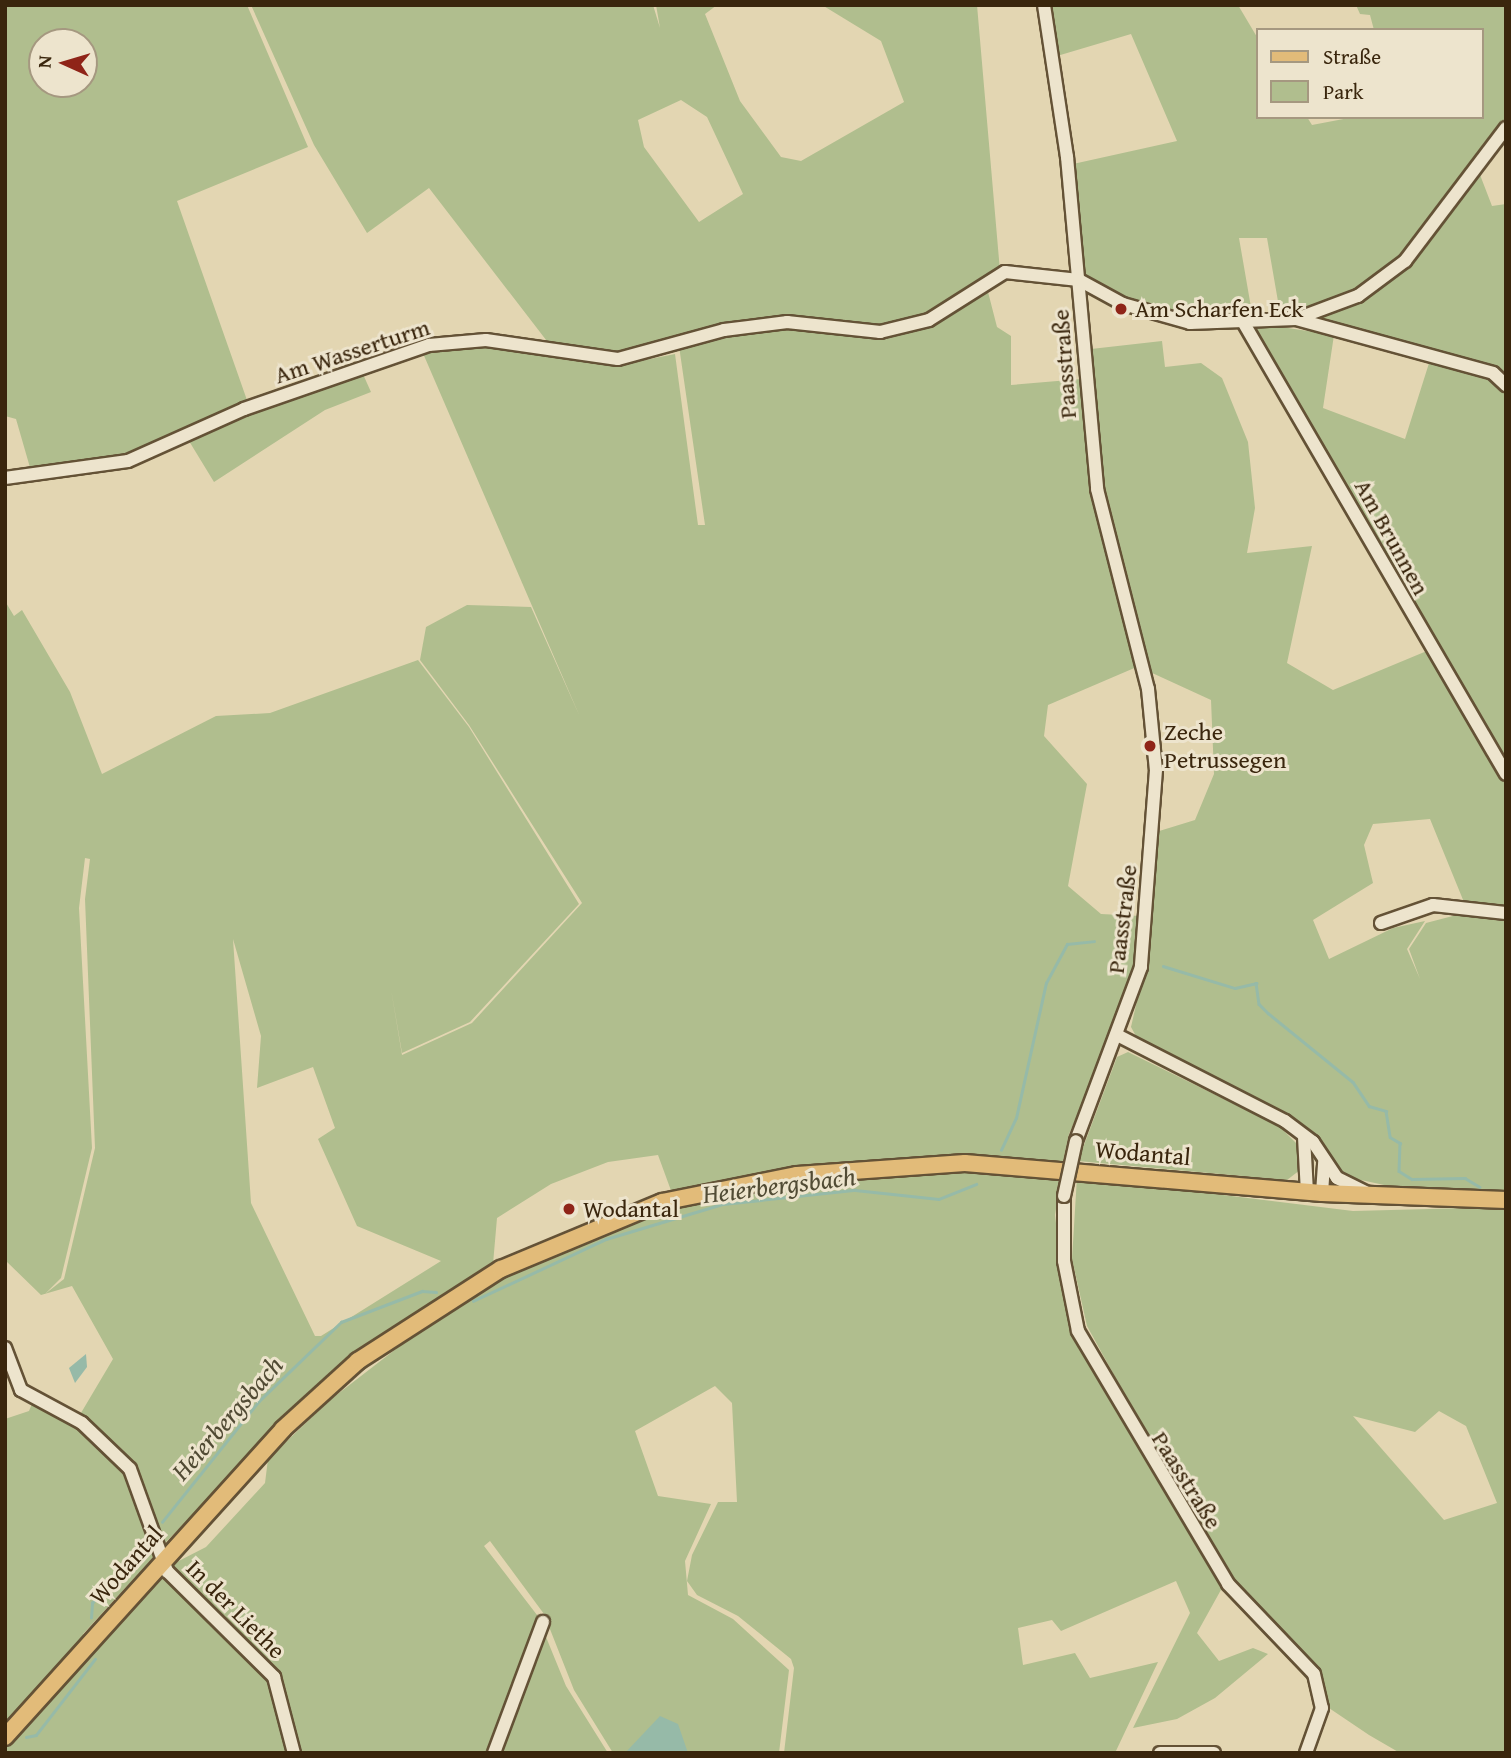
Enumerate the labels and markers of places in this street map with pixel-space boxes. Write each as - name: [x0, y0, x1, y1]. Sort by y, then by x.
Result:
- place label: Am Scharfen Eck: [1135, 295, 1303, 323]
- marker: Am Scharfen Eck: [1113, 301, 1129, 317]
- place label: Zeche Petrussegen: [1164, 718, 1287, 774]
- marker: Zeche Petrussegen: [1142, 738, 1158, 754]
- place label: Wodantal: [583, 1195, 679, 1223]
- marker: Wodantal: [561, 1201, 577, 1217]

